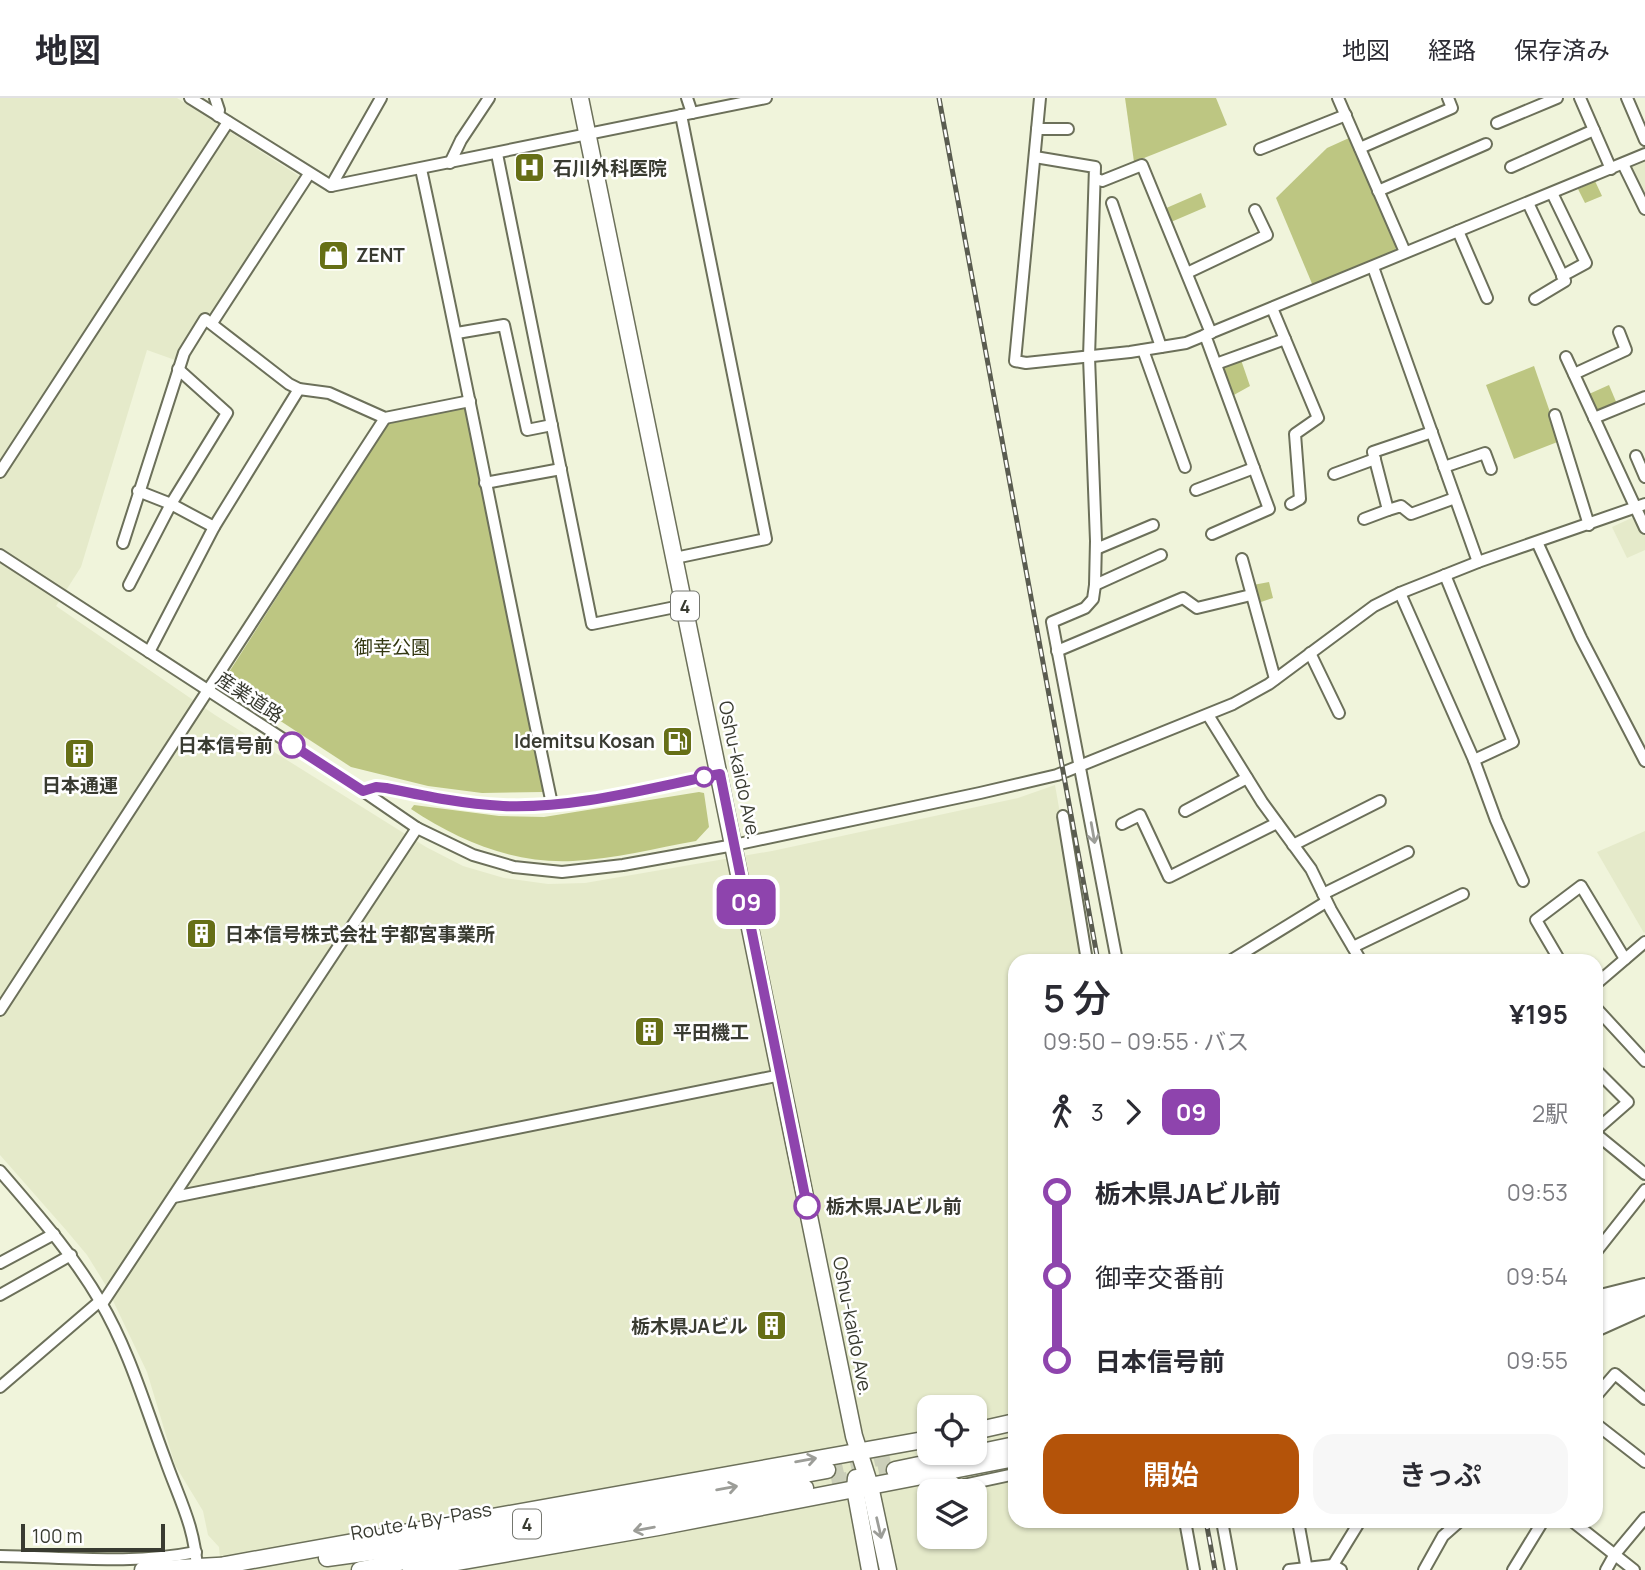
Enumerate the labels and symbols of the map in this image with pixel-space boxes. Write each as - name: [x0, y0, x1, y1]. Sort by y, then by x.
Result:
- hospital icon: 石川外科医院: [513, 151, 547, 185]
- place label: 石川外科医院: [553, 155, 667, 181]
- shop icon: ZENT: [316, 238, 350, 272]
- place label: ZENT: [356, 242, 405, 268]
- road number: 4: [671, 592, 699, 620]
- park label: 御幸公園: [354, 634, 430, 660]
- street label: 産業道路: [211, 665, 289, 729]
- street label: Oshu-kaido Ave.: [713, 698, 767, 842]
- fuel station icon: Idemitsu Kosan: [661, 724, 695, 758]
- place label: Idemitsu Kosan: [514, 728, 655, 754]
- place label: 日本信号前: [178, 732, 273, 758]
- marker: 日本信号前: [279, 732, 305, 758]
- building icon: 日本通運: [63, 737, 97, 771]
- unlabelled marker: [694, 767, 714, 787]
- place label: 日本通運: [42, 772, 118, 798]
- one-way arrow: [1087, 821, 1100, 844]
- line badge: 09: [714, 879, 778, 925]
- building icon: 日本信号株式会社 宇都宮事業所: [185, 917, 219, 951]
- place label: 日本信号株式会社 宇都宮事業所: [225, 921, 495, 947]
- building icon: 平田機工: [633, 1015, 667, 1049]
- place label: 平田機工: [673, 1019, 749, 1045]
- marker: 栃木県JAビル前: [794, 1193, 820, 1219]
- place label: 栃木県JAビル前: [826, 1193, 962, 1219]
- street label: Oshu-kaido Ave.: [827, 1254, 879, 1398]
- building icon: 栃木県JAビル: [754, 1309, 788, 1343]
- place label: 栃木県JAビル: [631, 1313, 748, 1339]
- one-way arrow: [794, 1453, 817, 1466]
- one-way arrow: [715, 1481, 738, 1494]
- street label: Route 4 By-Pass: [348, 1496, 494, 1546]
- road number: 4: [513, 1510, 541, 1539]
- one-way arrow: [873, 1516, 887, 1539]
- scale bar: [21, 1521, 164, 1553]
- one-way arrow: [633, 1523, 656, 1537]

